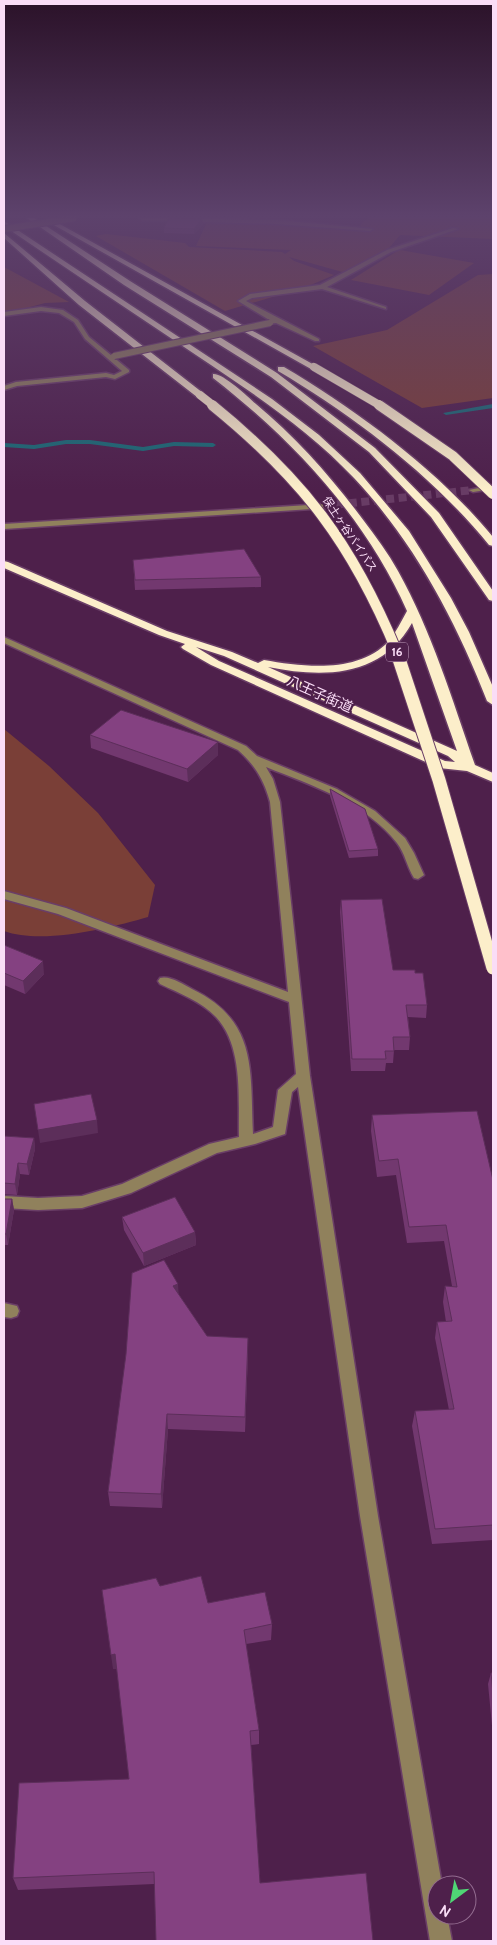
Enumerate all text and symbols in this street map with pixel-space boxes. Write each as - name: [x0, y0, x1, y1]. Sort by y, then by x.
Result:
- street label: 保土ヶ谷バイパス: [320, 494, 380, 574]
- road number: 16: [386, 642, 408, 662]
- street label: 八王子街道: [284, 672, 356, 716]
- north arrow: [427, 1875, 477, 1925]
- text: N: [436, 1901, 454, 1921]

